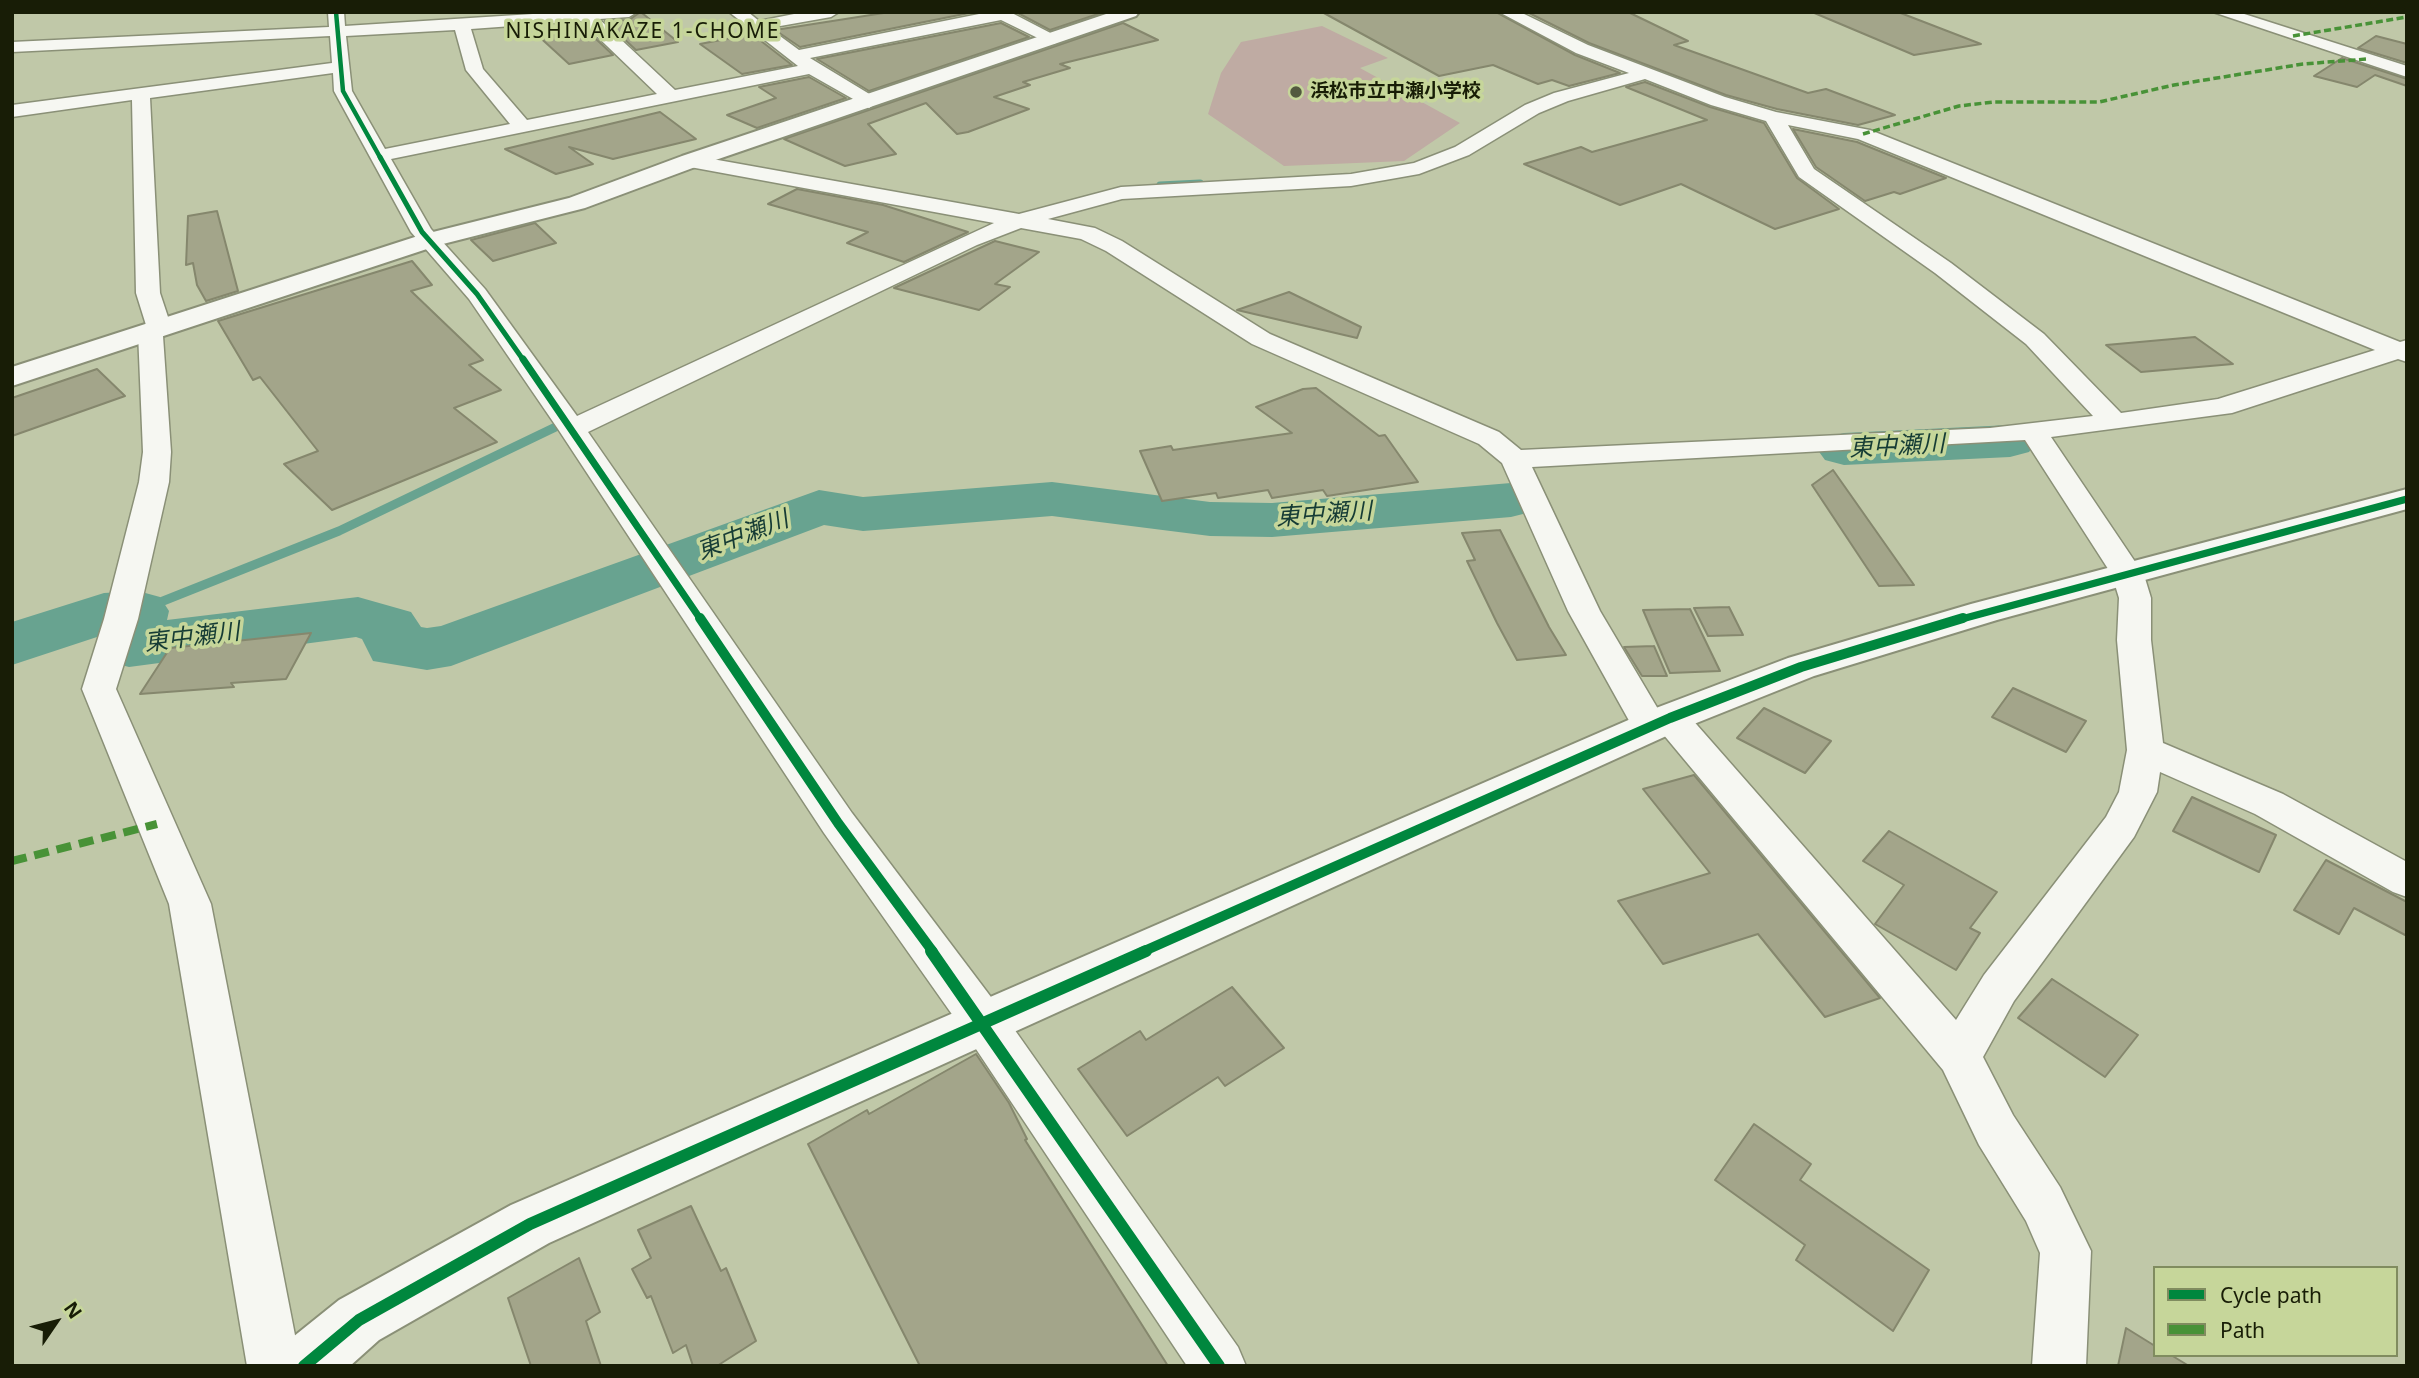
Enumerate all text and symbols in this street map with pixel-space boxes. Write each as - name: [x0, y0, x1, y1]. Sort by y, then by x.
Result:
- district label: NISHINAKAZE 1-CHOME: [508, 19, 778, 45]
- place label: 浜松市立中瀬小学校: [1310, 81, 1481, 103]
- marker: 浜松市立中瀬小学校: [1288, 84, 1304, 100]
- water label: 東中瀬川: [1848, 430, 1946, 464]
- water label: 東中瀬川: [1275, 497, 1373, 533]
- water label: 東中瀬川: [693, 505, 793, 567]
- water label: 東中瀬川: [143, 618, 241, 658]
- legend: [2153, 1266, 2398, 1357]
- text: Cycle path: [2220, 1281, 2322, 1309]
- north arrow: [21, 1287, 91, 1357]
- text: N: [58, 1296, 88, 1324]
- text: Path: [2220, 1316, 2265, 1344]

